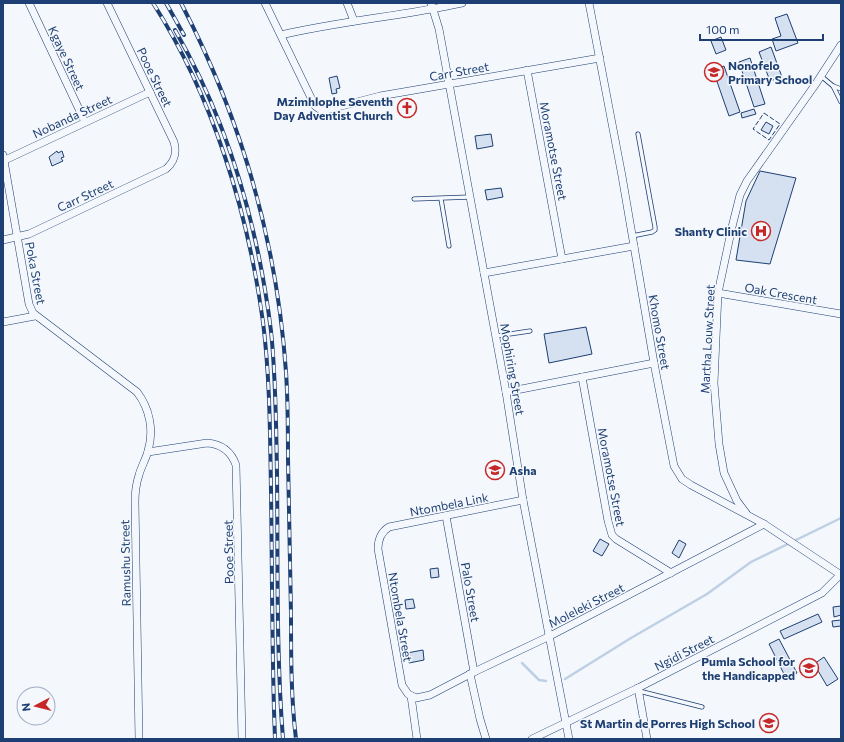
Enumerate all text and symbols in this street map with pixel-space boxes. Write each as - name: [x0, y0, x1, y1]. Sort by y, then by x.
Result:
- scale bar: [700, 16, 823, 42]
- text: 100 m: [706, 22, 740, 36]
- street label: Kgaye Street: [46, 24, 88, 92]
- street label: Pooe Street: [135, 45, 175, 109]
- place label: Nonofelo Primary School: [728, 58, 812, 86]
- street label: Carr Street: [428, 59, 490, 83]
- school or university icon: Nonofelo Primary School: [703, 61, 725, 83]
- street label: Nobanda Street: [30, 91, 114, 140]
- place label: Mzimhlophe Seventh Day Adventist Church: [273, 94, 393, 122]
- church icon: Mzimhlophe Seventh Day Adventist Church: [396, 97, 418, 119]
- street label: Moramotse Street: [538, 101, 570, 202]
- street label: Carr Street: [55, 176, 115, 214]
- hospital icon: Shanty Clinic: [750, 220, 772, 242]
- place label: Shanty Clinic: [675, 224, 747, 238]
- street label: Poka Street: [23, 240, 49, 306]
- street label: Oak Crescent: [744, 280, 819, 306]
- street label: Martha Louw Street: [697, 284, 717, 394]
- street label: Khomo Street: [647, 293, 674, 371]
- street label: Mophiring Street: [498, 322, 528, 416]
- street label: Moramotse Street: [596, 427, 628, 528]
- school or university icon: Asha: [484, 459, 506, 481]
- place label: Asha: [509, 463, 536, 477]
- street label: Ntombela Link: [408, 489, 490, 518]
- street label: Ramushu Street: [117, 519, 133, 606]
- street label: Pooe Street: [220, 520, 236, 584]
- street label: Palo Street: [459, 561, 483, 623]
- street label: Ntombela Street: [386, 571, 416, 663]
- street label: Moleleki Street: [546, 580, 626, 630]
- street label: Ngidi Street: [652, 631, 716, 673]
- place label: Pumla School for the Handicapped: [701, 654, 795, 682]
- school or university icon: Pumla School for the Handicapped: [798, 657, 820, 679]
- north arrow: [16, 686, 56, 726]
- text: N: [19, 702, 33, 712]
- school or university icon: St Martin de Porres High School: [758, 712, 780, 734]
- place label: St Martin de Porres High School: [580, 716, 755, 730]

